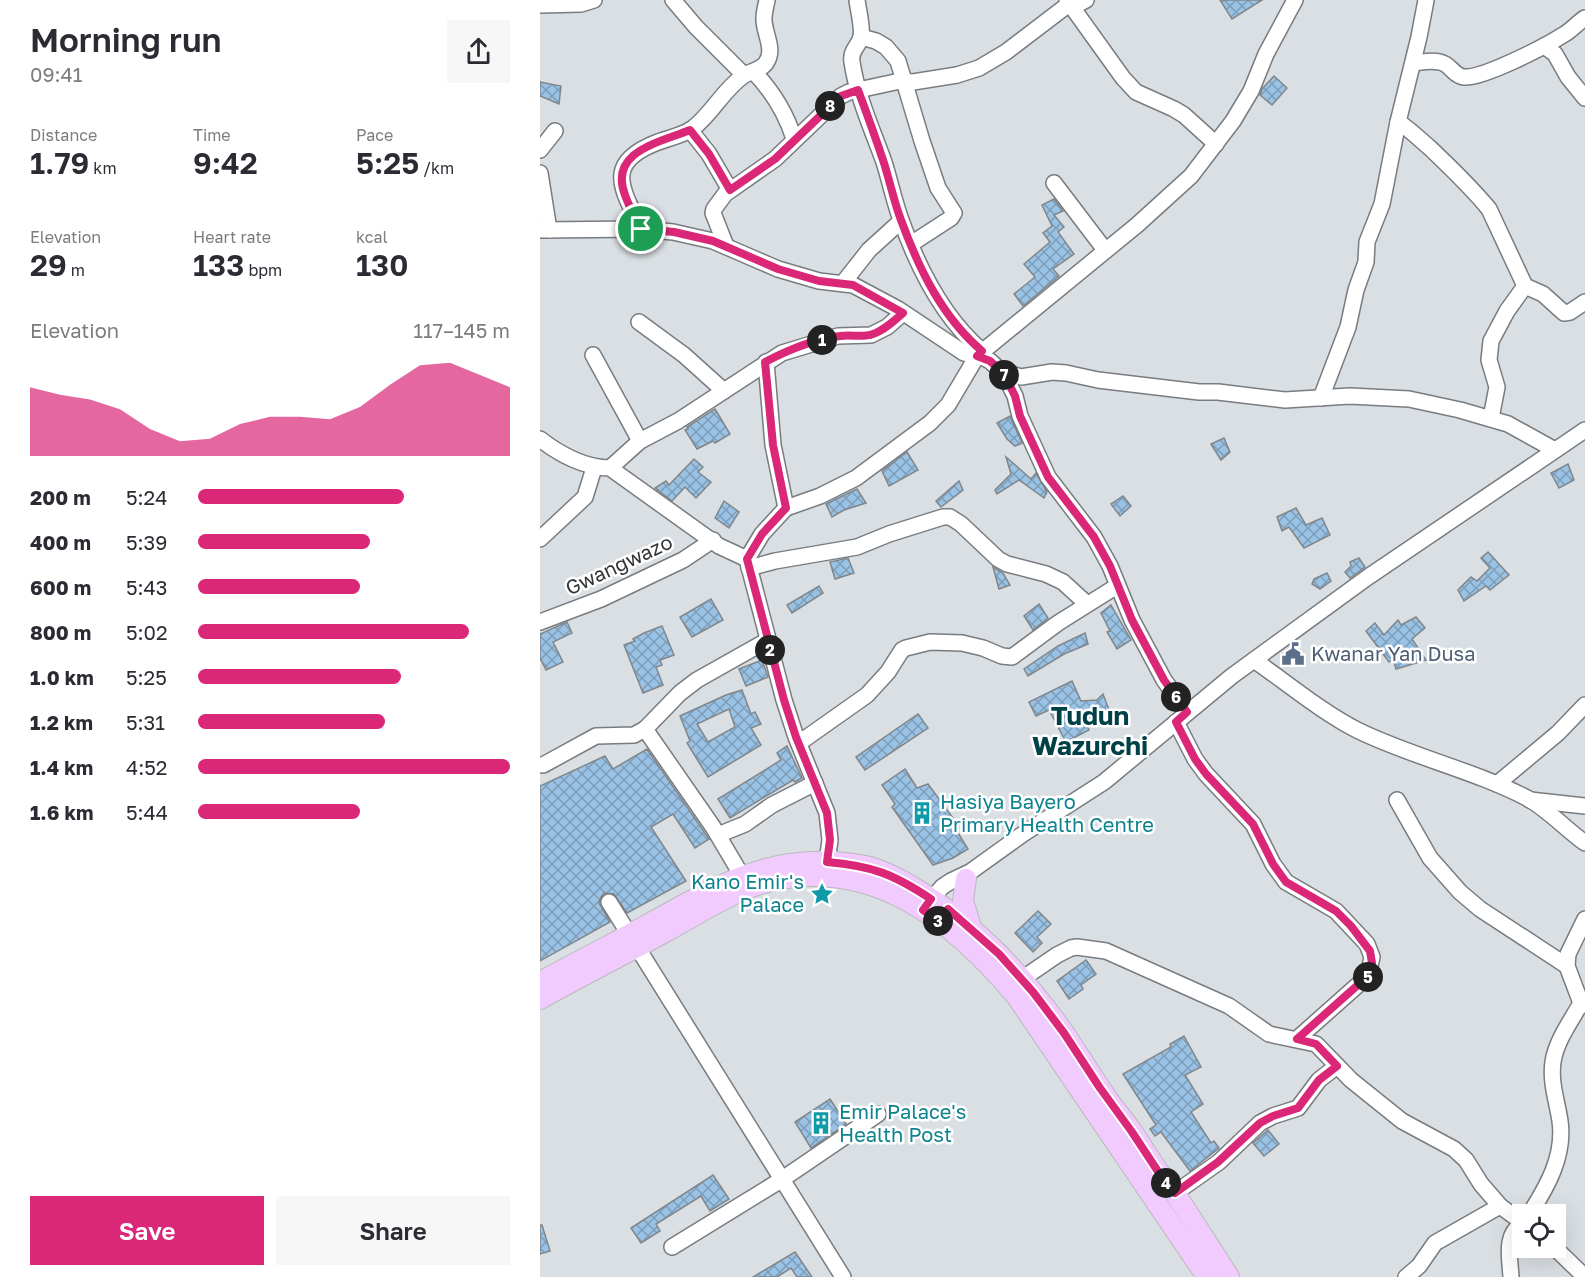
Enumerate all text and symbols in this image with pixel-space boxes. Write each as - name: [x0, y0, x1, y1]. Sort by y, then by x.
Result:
- text: Morning run: [30, 20, 222, 59]
- button: share: [447, 20, 510, 83]
- text: 09:41: [30, 62, 82, 86]
- pin: 8: [815, 91, 845, 121]
- text: 8: [825, 96, 835, 116]
- text: Distance: [30, 125, 97, 145]
- text: Time: [193, 125, 231, 145]
- text: Pace: [356, 125, 393, 145]
- text: 1.79: [30, 145, 89, 181]
- text: 9:42: [193, 145, 258, 181]
- text: 5:25: [356, 145, 419, 181]
- text: km: [89, 158, 117, 178]
- text: /km: [419, 158, 454, 178]
- pin: [615, 203, 666, 254]
- icon: arrive: [624, 212, 657, 245]
- text: Elevation: [30, 227, 101, 247]
- text: Heart rate: [193, 227, 271, 247]
- text: kcal: [356, 227, 388, 247]
- text: 29: [30, 247, 67, 283]
- text: 133: [193, 247, 244, 283]
- text: 130: [356, 247, 408, 283]
- text: m: [67, 260, 85, 280]
- text: bpm: [244, 260, 282, 280]
- text: Elevation: [30, 318, 119, 342]
- text: 117–145 m: [413, 318, 510, 342]
- pin: 1: [807, 325, 837, 355]
- text: 1: [818, 330, 826, 350]
- pin: 7: [989, 360, 1019, 390]
- text: 7: [1000, 365, 1008, 385]
- text: 200 m: [30, 485, 91, 509]
- text: 5:24: [126, 485, 167, 509]
- street label: Gwangwazo: [561, 529, 676, 599]
- text: 400 m: [30, 530, 91, 554]
- text: 5:39: [126, 530, 167, 554]
- text: 600 m: [30, 575, 91, 599]
- text: 5:43: [126, 575, 168, 599]
- text: 800 m: [30, 620, 91, 644]
- text: 5:02: [126, 620, 168, 644]
- pin: 2: [755, 635, 785, 665]
- text: 2: [765, 640, 775, 660]
- public building icon: Kwanar Yan Dusa: [1280, 641, 1306, 667]
- place label: Kwanar Yan Dusa: [1311, 641, 1476, 665]
- text: 1.0 km: [30, 665, 94, 689]
- text: 5:25: [126, 665, 167, 689]
- pin: 6: [1161, 682, 1191, 712]
- text: 6: [1171, 687, 1181, 707]
- district label: Tudun Wazurchi: [1032, 700, 1148, 761]
- text: 1.2 km: [30, 710, 93, 734]
- text: 5:31: [126, 710, 165, 734]
- text: 1.4 km: [30, 755, 93, 779]
- text: 4:52: [126, 755, 167, 779]
- place label: Hasiya Bayero Primary Health Centre: [940, 789, 1154, 836]
- text: 1.6 km: [30, 800, 94, 824]
- text: 5:44: [126, 800, 168, 824]
- building icon: Hasiya Bayero Primary Health Centre: [909, 800, 935, 826]
- place label: Kano Emir's Palace: [691, 869, 804, 916]
- place icon: Kano Emir's Palace: [809, 881, 835, 907]
- pin: 3: [923, 906, 953, 936]
- text: 3: [933, 911, 943, 931]
- pin: 5: [1353, 962, 1383, 992]
- text: 5: [1363, 967, 1373, 987]
- place label: Emir Palace's Health Post: [839, 1099, 966, 1146]
- building icon: Emir Palace's Health Post: [808, 1110, 834, 1136]
- pin: 4: [1151, 1168, 1181, 1198]
- text: 4: [1161, 1173, 1171, 1193]
- button: Save: [30, 1196, 264, 1265]
- button: Share: [276, 1196, 510, 1265]
- map controls: [1512, 1204, 1566, 1258]
- button: locate: [1512, 1204, 1566, 1258]

